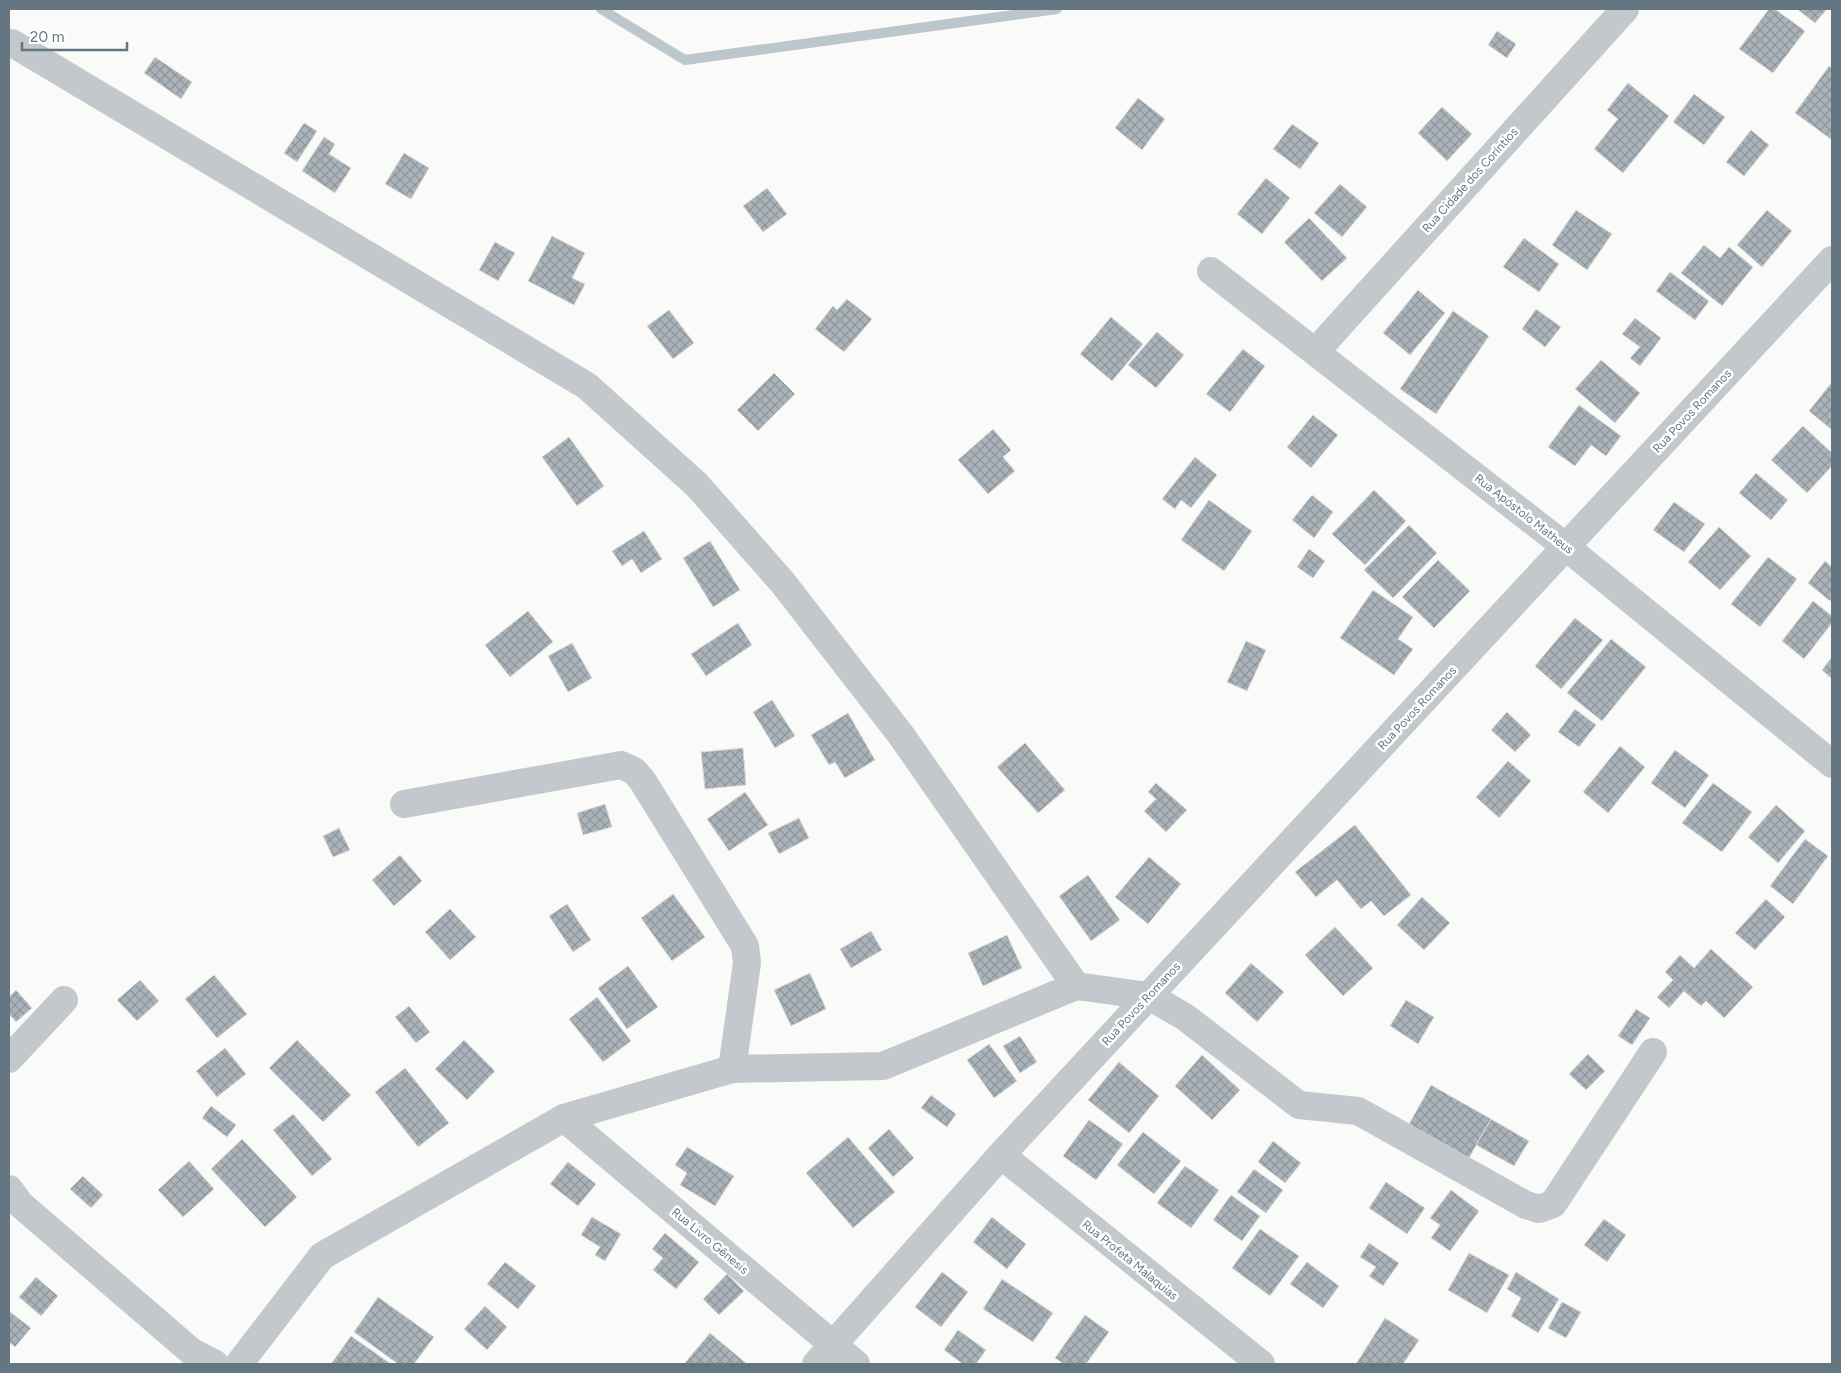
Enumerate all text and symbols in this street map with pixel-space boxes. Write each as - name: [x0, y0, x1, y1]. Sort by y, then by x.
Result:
- scale bar: [22, 20, 128, 52]
- text: 20 m: [30, 28, 64, 46]
- street label: Rua Cidade dos Coríntios: [1419, 124, 1521, 235]
- street label: Rua Povos Romanos: [1650, 366, 1734, 455]
- street label: Rua Apóstolo Matheus: [1472, 471, 1576, 557]
- street label: Rua Povos Romanos: [1375, 663, 1459, 752]
- street label: Rua Povos Romanos: [1099, 959, 1183, 1048]
- street label: Rua Livro Gênesis: [669, 1205, 751, 1277]
- street label: Rua Profeta Malaquias: [1079, 1217, 1181, 1303]

